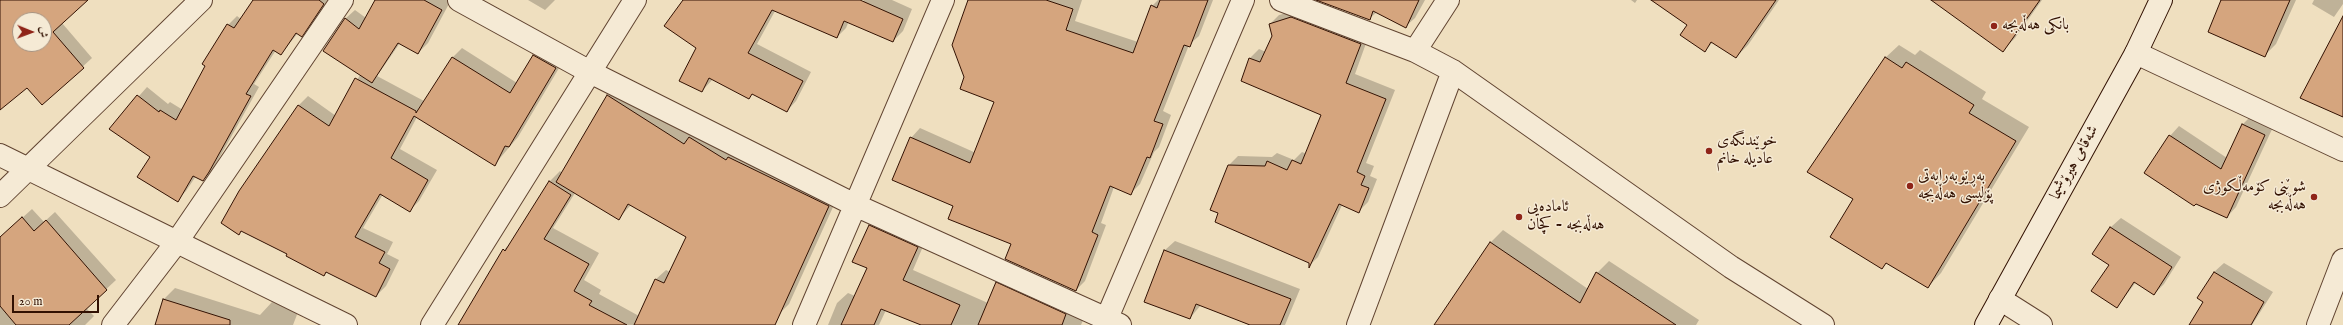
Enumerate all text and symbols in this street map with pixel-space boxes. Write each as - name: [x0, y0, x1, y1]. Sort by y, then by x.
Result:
- north arrow: [12, 12, 52, 52]
- place label: بانکی هەڵەبجە: [2002, 16, 2069, 36]
- marker: بانکی هەڵەبجە: [1989, 21, 1999, 31]
- text: ش: [36, 27, 50, 38]
- street label: شەقامی هیرۆشیما: [2047, 122, 2103, 204]
- place label: خوێندنگەی عادیلە خانم: [1717, 132, 1777, 170]
- marker: خوێندنگەی عادیلە خانم: [1704, 146, 1714, 156]
- place label: بەڕێوبەرایەتی پۆلیسی هەڵەبجە: [1918, 167, 1993, 205]
- place label: شوێنی کۆمەڵکوژی هەڵەبجە: [2203, 178, 2306, 216]
- marker: بەڕێوبەرایەتی پۆلیسی هەڵەبجە: [1905, 181, 1915, 191]
- marker: شوێنی کۆمەڵکوژی هەڵەبجە: [2309, 192, 2319, 202]
- place label: ئامادەیی هەڵەبجە - کچان: [1527, 198, 1605, 236]
- marker: ئامادەیی هەڵەبجە - کچان: [1514, 212, 1524, 222]
- scale bar: [14, 287, 101, 313]
- text: 20 m: [19, 294, 42, 309]

